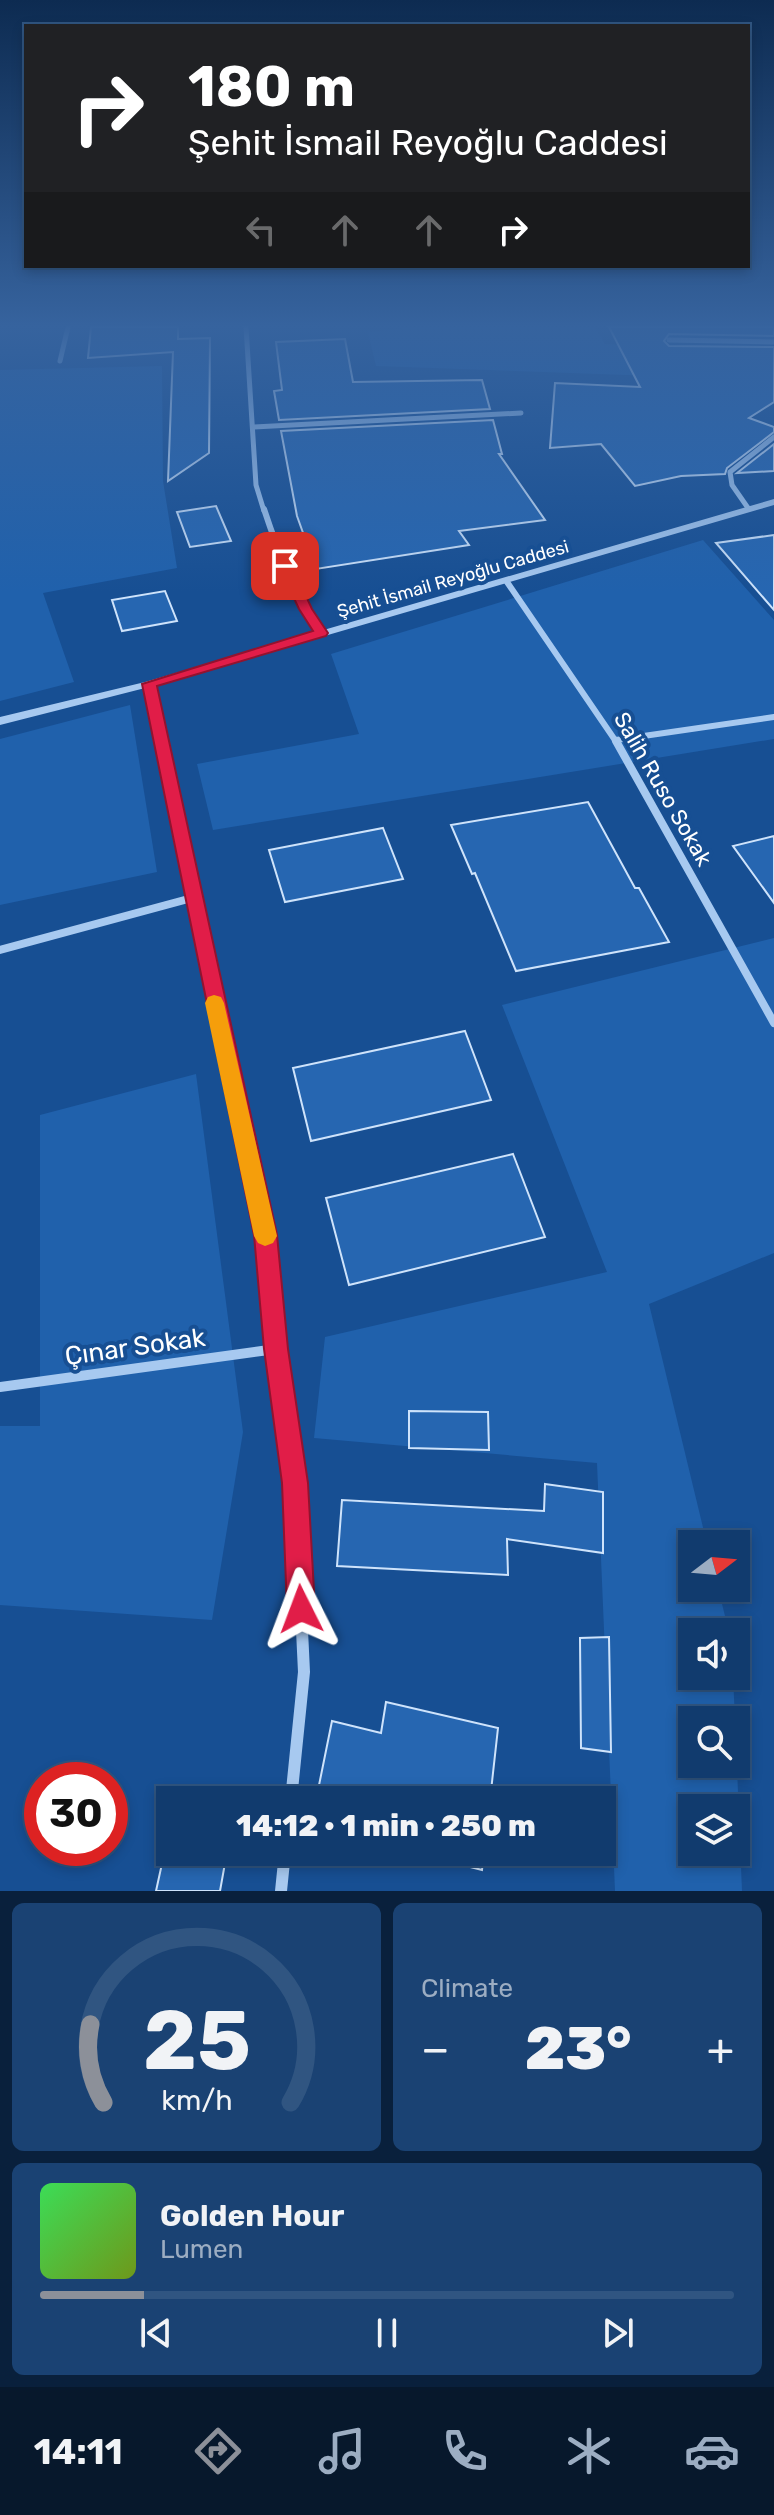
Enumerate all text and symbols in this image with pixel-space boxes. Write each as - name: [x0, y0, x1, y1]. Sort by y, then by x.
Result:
- text: 180 m: [188, 54, 355, 120]
- icon: right: [56, 56, 160, 160]
- text: Şehit İsmail Reyoğlu Caddesi: [188, 121, 668, 164]
- icon: left: [239, 208, 283, 252]
- icon: ahead: [323, 208, 367, 252]
- icon: ahead: [407, 208, 451, 252]
- icon: right: [491, 208, 535, 252]
- pin: [251, 532, 319, 600]
- street label: Şehit İsmail Reyoğlu Caddesi: [335, 535, 571, 623]
- icon: arrive: [263, 544, 307, 588]
- street label: Salih Ruso Sokak: [608, 707, 718, 871]
- street label: Çınar Sokak: [63, 1322, 208, 1372]
- north arrow: [678, 1530, 750, 1602]
- map controls: [678, 1530, 750, 1866]
- position arrow: [259, 1567, 343, 1651]
- button: sound: [678, 1618, 750, 1690]
- button: search: [678, 1706, 750, 1778]
- speed limit sign: 30: [24, 1762, 128, 1866]
- button: layers: [678, 1794, 750, 1866]
- text: 14:12 · 1 min · 250 m: [236, 1808, 536, 1844]
- text: Climate: [421, 1973, 513, 2004]
- text: 25: [143, 1991, 250, 2090]
- text: 23°: [525, 2013, 632, 2084]
- text: −: [421, 2023, 450, 2075]
- text: +: [707, 2023, 734, 2075]
- text: km/h: [161, 2083, 232, 2117]
- text: Golden Hour: [160, 2198, 344, 2234]
- text: Lumen: [160, 2234, 243, 2265]
- icon: previous: [134, 2311, 178, 2355]
- icon: pause: [365, 2311, 409, 2355]
- icon: next: [596, 2311, 640, 2355]
- icon: directions: [190, 2423, 246, 2479]
- icon: music: [314, 2423, 370, 2479]
- icon: phone: [437, 2423, 493, 2479]
- icon: climate: [561, 2423, 617, 2479]
- icon: car: [684, 2423, 740, 2479]
- text: 14:11: [34, 2430, 123, 2473]

